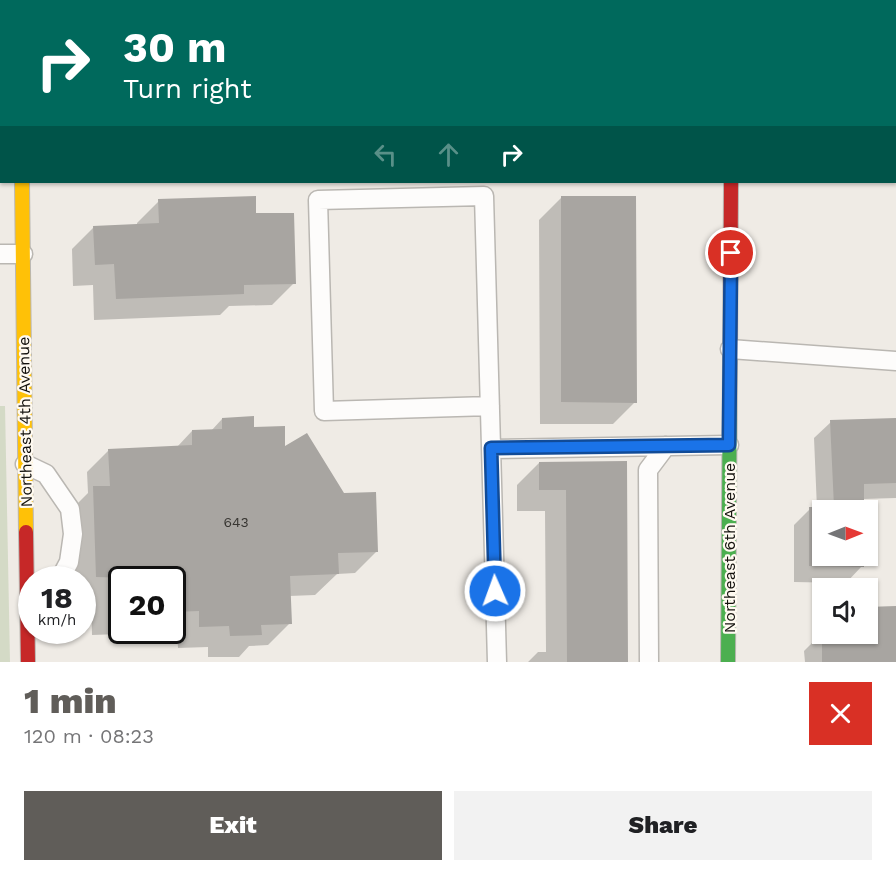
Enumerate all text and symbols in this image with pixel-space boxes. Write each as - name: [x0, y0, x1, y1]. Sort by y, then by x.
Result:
- text: 30 m: [123, 23, 227, 72]
- icon: right: [24, 24, 102, 102]
- text: Turn right: [123, 73, 252, 105]
- icon: left: [369, 138, 402, 171]
- icon: ahead: [432, 138, 465, 171]
- icon: right: [495, 138, 528, 171]
- pin: [705, 227, 756, 278]
- icon: arrive: [714, 236, 747, 269]
- street label: Northeast 4th Avenue: [14, 337, 36, 507]
- street label: Northeast 6th Avenue: [720, 463, 739, 633]
- north arrow: [812, 500, 878, 566]
- map controls: [812, 500, 878, 644]
- house number: 643: [223, 514, 249, 530]
- position arrow: [463, 559, 527, 623]
- speed limit sign: 20: [108, 566, 186, 644]
- button: sound: [812, 578, 878, 644]
- text: 18: [41, 580, 73, 615]
- text: km/h: [38, 611, 76, 629]
- text: 1 min: [24, 680, 117, 722]
- button: close: [809, 682, 872, 745]
- text: 120 m · 08:23: [24, 724, 154, 748]
- button: Exit: [24, 791, 442, 860]
- button: Share: [454, 791, 872, 860]

